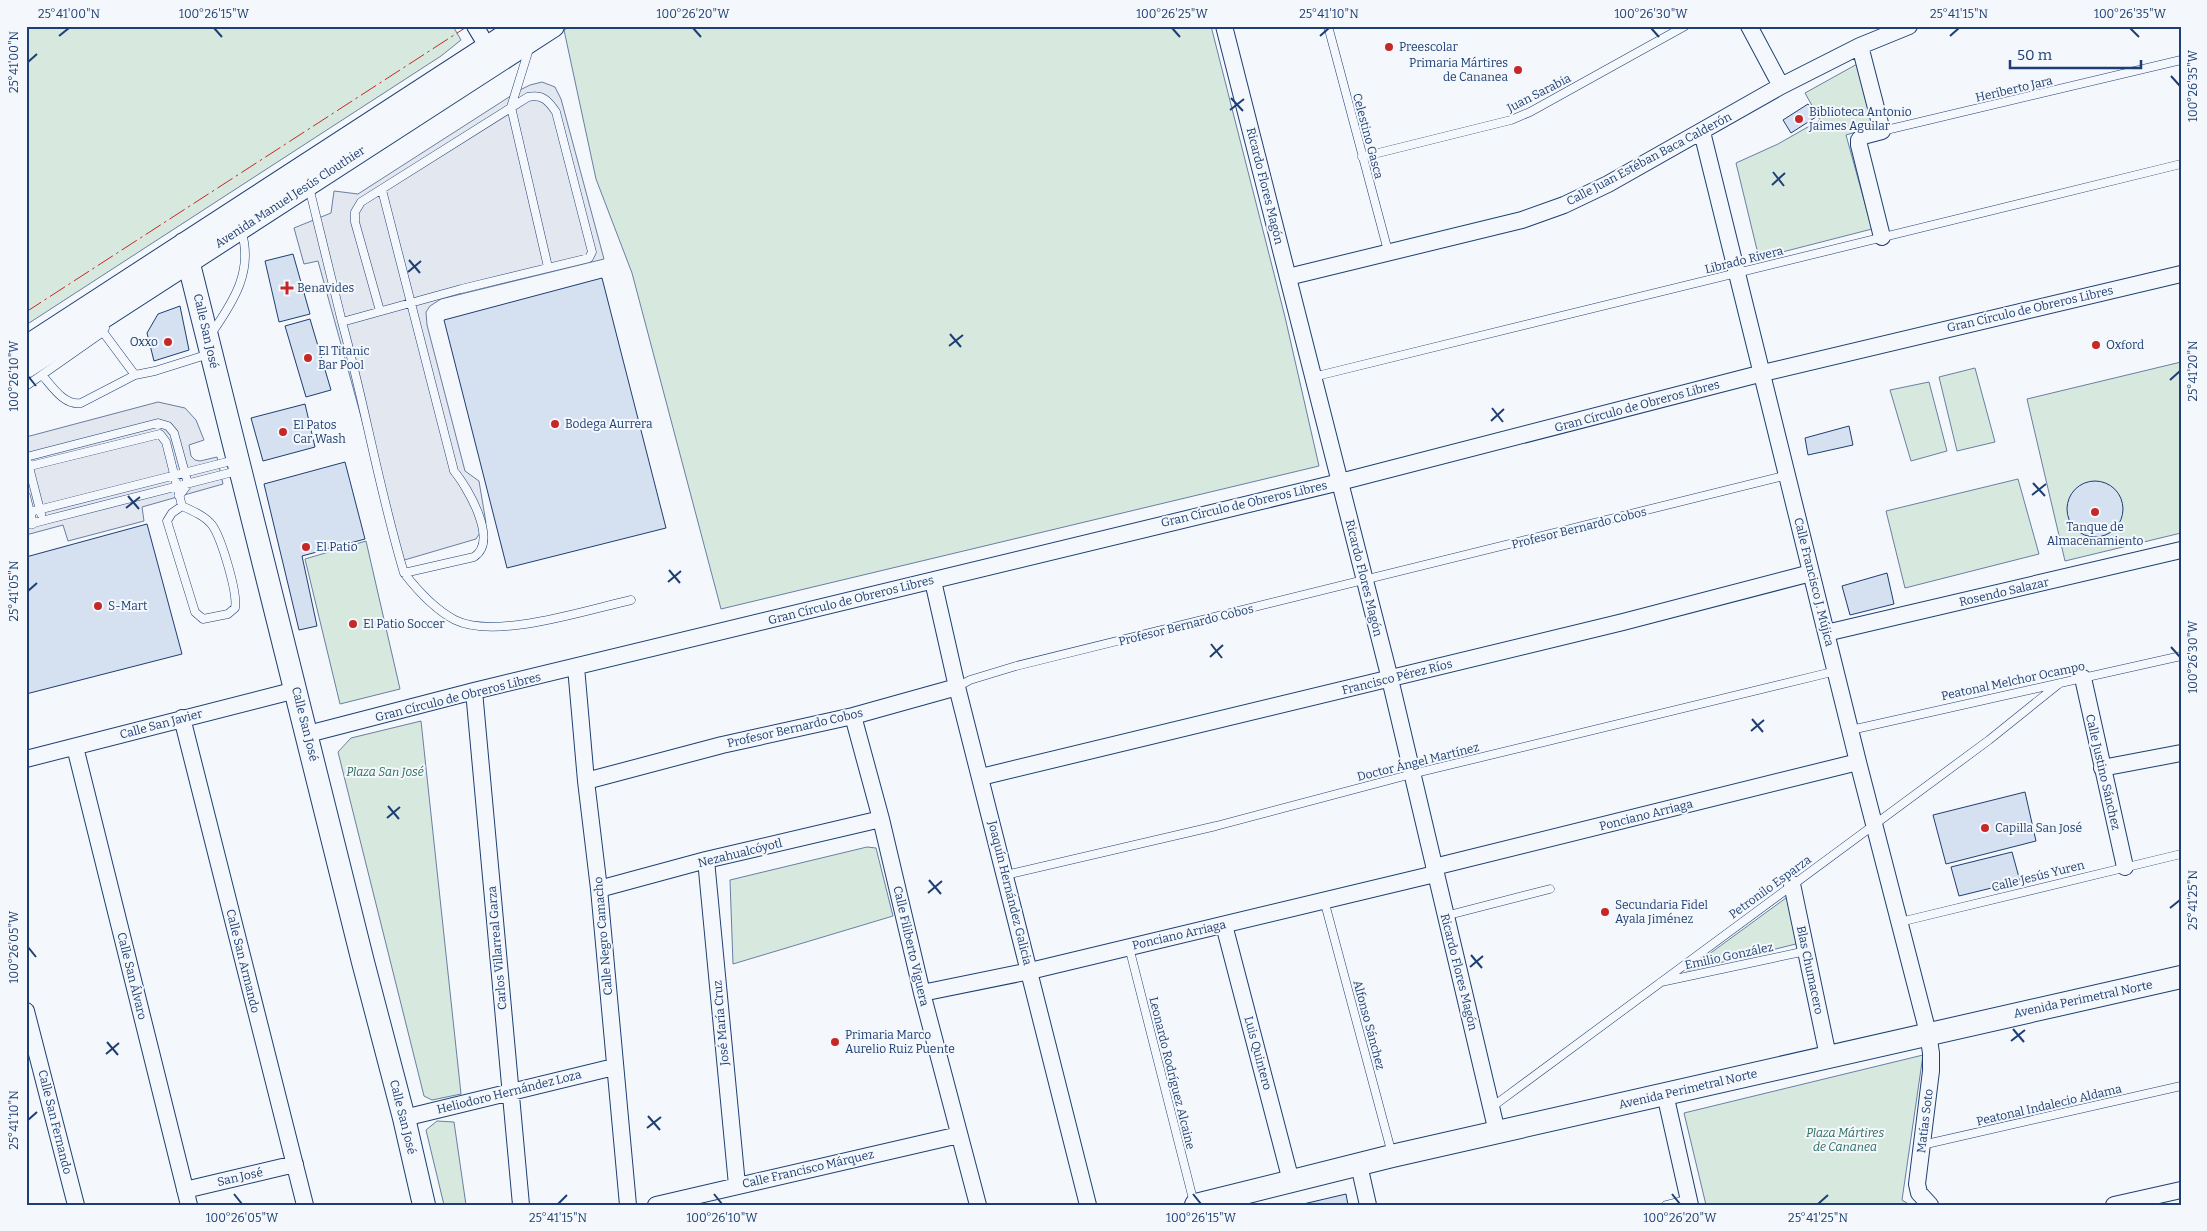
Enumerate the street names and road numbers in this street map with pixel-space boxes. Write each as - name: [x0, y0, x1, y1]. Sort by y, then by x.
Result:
- street label: Juan Sarabia: [1504, 71, 1574, 116]
- street label: Heriberto Jara: [1974, 73, 2054, 105]
- street label: Celestino Gasca: [1350, 92, 1386, 181]
- street label: Calle Juan Estéban Baca Calderón: [1564, 109, 1734, 209]
- street label: Ricardo Flores Magón: [1244, 126, 1286, 246]
- street label: Avenida Manuel Jesús Clouthier: [212, 143, 368, 251]
- street label: Librado Rivera: [1703, 243, 1785, 276]
- street label: Gran Círculo de Obreros Libres: [1945, 283, 2115, 335]
- street label: Calle San José: [191, 292, 221, 370]
- street label: Gran Círculo de Obreros Libres: [1553, 377, 1721, 435]
- street label: Gran Círculo de Obreros Libres: [1159, 478, 1329, 530]
- street label: Profesor Bernardo Cobos: [1510, 504, 1648, 552]
- street label: Calle Francisco J. Mújica: [1791, 516, 1837, 648]
- street label: Ricardo Flores Magón: [1343, 518, 1385, 638]
- street label: Gran Círculo de Obreros Libres: [767, 573, 936, 627]
- street label: Rosendo Salazar: [1958, 575, 2051, 609]
- street label: Profesor Bernardo Cobos: [1117, 601, 1255, 649]
- street label: Francisco Pérez Ríos: [1340, 656, 1454, 698]
- street label: Peatonal Melchor Ocampo: [1940, 659, 2086, 703]
- street label: Gran Círculo de Obreros Libres: [374, 670, 543, 724]
- street label: Calle San José: [289, 685, 321, 763]
- street label: Calle San Javier: [118, 706, 205, 742]
- street label: Profesor Bernardo Cobos: [726, 706, 864, 750]
- street label: Calle Justino Sánchez: [2083, 713, 2123, 832]
- street label: Doctor Ángel Martínez: [1355, 739, 1481, 784]
- street label: Ponciano Arriaga: [1598, 796, 1695, 833]
- street label: Joaquín Hernández Galicia: [985, 818, 1035, 967]
- street label: Nezahualcóyotl: [696, 836, 784, 870]
- street label: Petronilo Esparza: [1726, 852, 1814, 921]
- street label: Calle Jesús Yuren: [1990, 858, 2086, 894]
- street label: Calle Negro Camacho: [591, 876, 615, 996]
- street label: Carlos Villarreal Garza: [485, 885, 509, 1011]
- street label: Calle Filiberto Viguera: [890, 885, 932, 1008]
- street label: Calle San Armando: [223, 908, 263, 1014]
- street label: Ricardo Flores Magón: [1438, 912, 1480, 1032]
- street label: Ponciano Arriaga: [1131, 917, 1228, 953]
- street label: Blas Chumacero: [1794, 924, 1826, 1016]
- street label: Calle San Álvaro: [114, 931, 151, 1021]
- street label: Emilio González: [1683, 940, 1775, 972]
- street label: Avenida Perimetral Norte: [2012, 977, 2154, 1021]
- street label: José María Cruz: [710, 979, 732, 1067]
- street label: Alfonso Sánchez: [1350, 979, 1388, 1072]
- street label: Leonardo Rodríguez Alcaine: [1146, 995, 1198, 1151]
- street label: Luis Quintero: [1241, 1015, 1275, 1092]
- street label: Avenida Perimetral Norte: [1617, 1066, 1759, 1112]
- street label: Heliodoro Hernández Loza: [435, 1067, 583, 1117]
- street label: Calle San Fernando: [35, 1068, 75, 1176]
- street label: Calle San José: [387, 1078, 419, 1156]
- street label: Peatonal Indalecio Aldama: [1975, 1081, 2123, 1129]
- street label: Matías Soto: [1914, 1088, 1936, 1154]
- street label: Calle Francisco Márquez: [741, 1147, 876, 1191]
- street label: San José: [216, 1165, 264, 1189]

